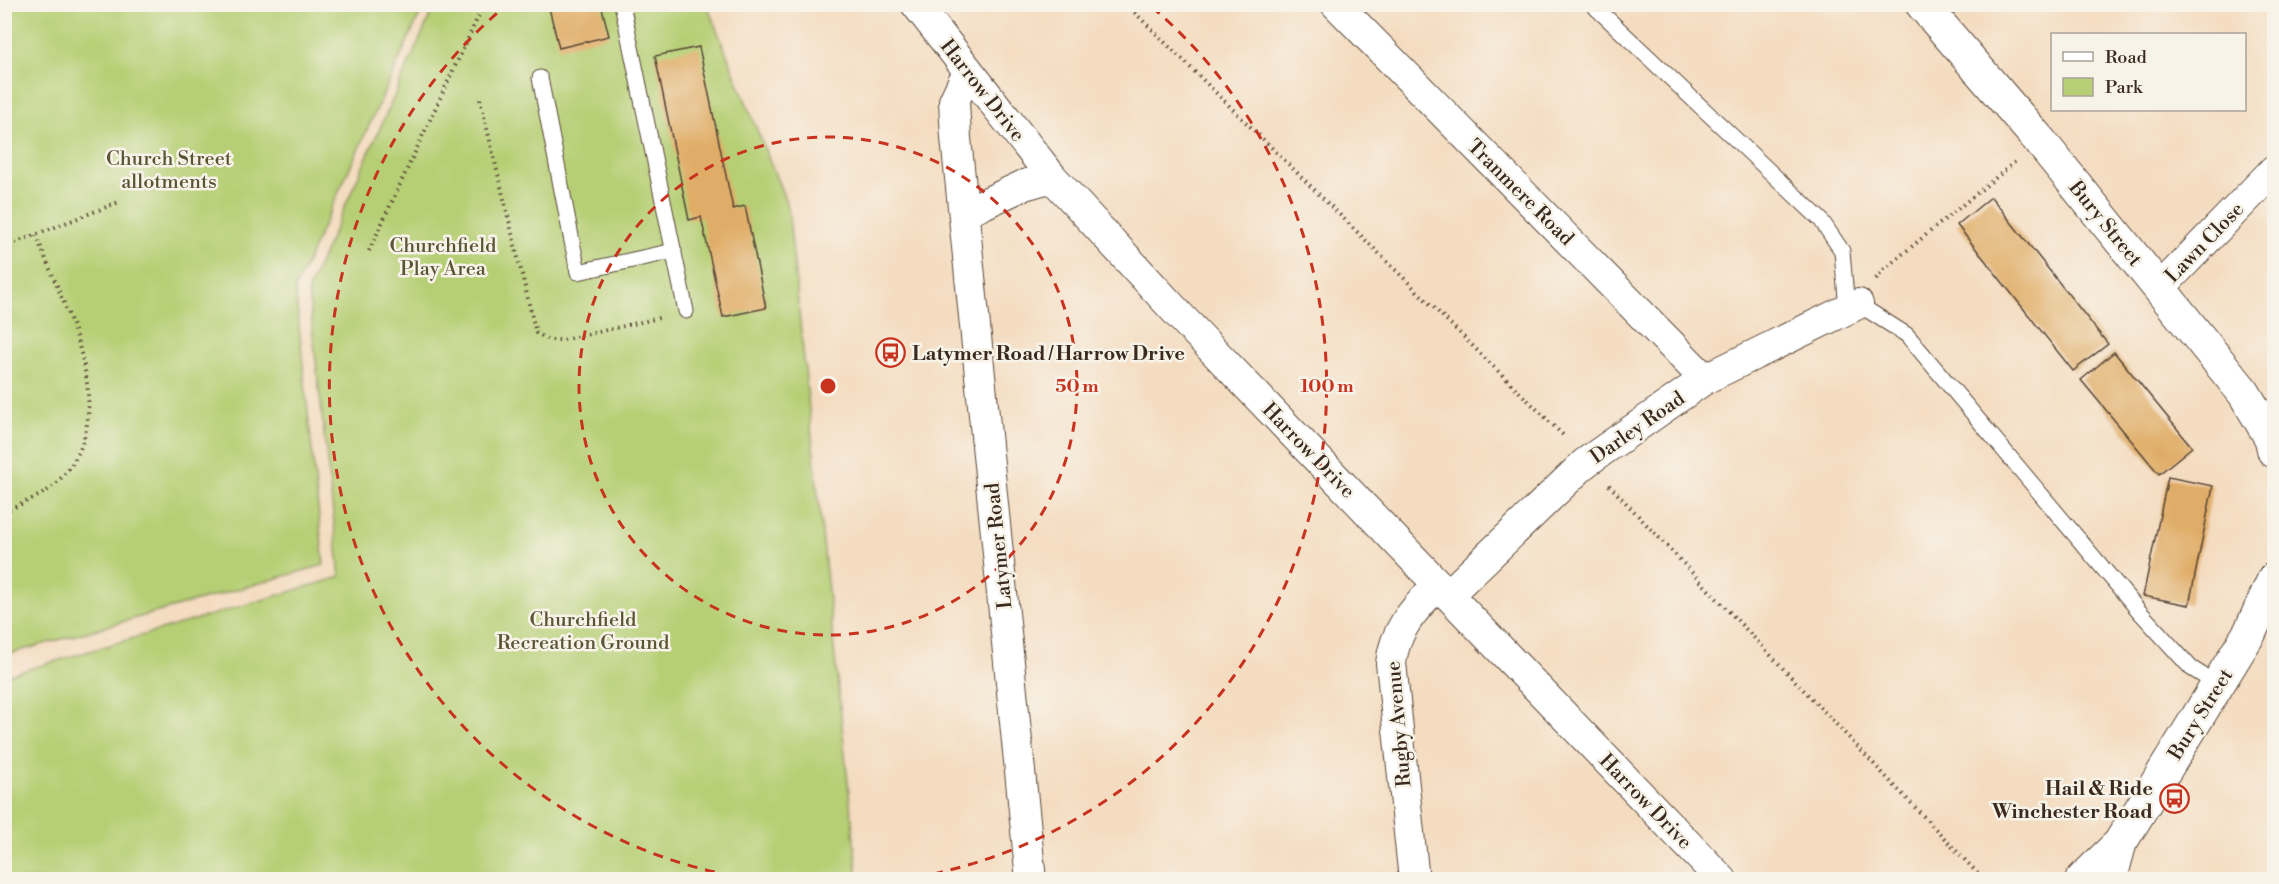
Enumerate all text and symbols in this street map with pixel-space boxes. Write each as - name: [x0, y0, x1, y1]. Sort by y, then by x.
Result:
- legend: [2051, 33, 2246, 111]
- street label: Harrow Drive: [934, 35, 1030, 147]
- text: Road: [2105, 46, 2148, 69]
- text: Park: [2105, 76, 2144, 99]
- street label: Tranmere Road: [1461, 135, 1579, 252]
- park label: Church Street allotments: [106, 147, 232, 195]
- street label: Bury Street: [2062, 175, 2147, 272]
- street label: Lawn Close: [2160, 197, 2250, 289]
- park label: Churchfield Play Area: [390, 234, 497, 282]
- bus stop icon: Latymer Road / Harrow Drive: [875, 337, 907, 369]
- place label: Latymer Road / Harrow Drive: [912, 342, 1185, 367]
- text: 50 m: [1055, 375, 1099, 398]
- text: 100 m: [1300, 375, 1354, 398]
- centre of rings: [818, 376, 838, 396]
- street label: Darley Road: [1586, 386, 1691, 470]
- street label: Harrow Drive: [1256, 398, 1360, 504]
- street label: Latymer Road: [980, 481, 1019, 610]
- park label: Churchfield Recreation Ground: [497, 608, 670, 656]
- street label: Rugby Avenue: [1382, 660, 1417, 788]
- street label: Bury Street: [2163, 665, 2239, 766]
- street label: Harrow Drive: [1593, 749, 1697, 855]
- place label: Hail & Ride Winchester Road: [1991, 777, 2153, 825]
- bus stop icon: Hail & Ride Winchester Road: [2158, 783, 2190, 815]

